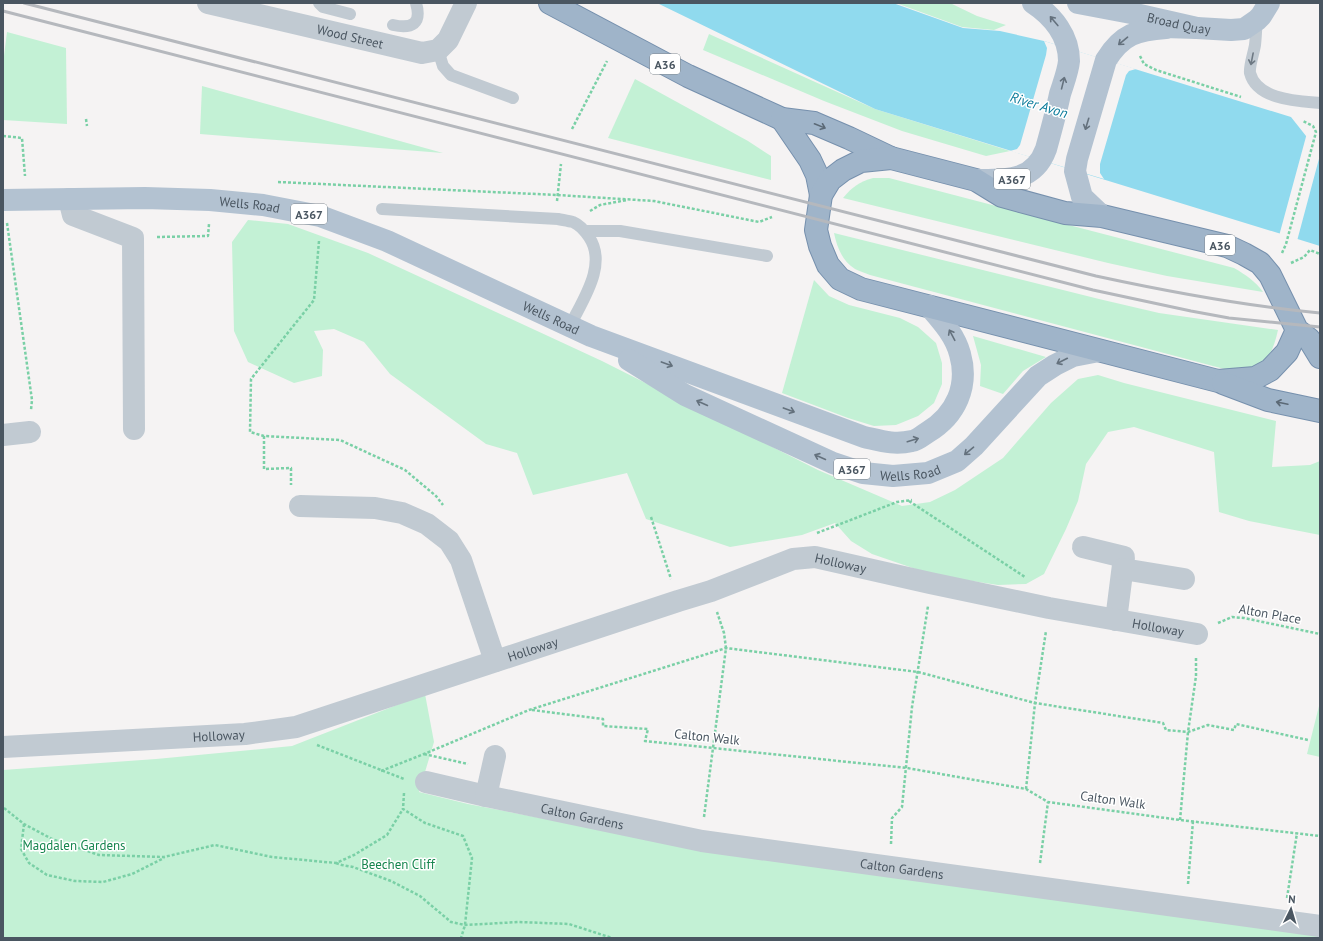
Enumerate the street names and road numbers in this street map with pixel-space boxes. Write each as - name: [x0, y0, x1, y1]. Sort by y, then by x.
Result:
- street label: Broad Quay: [1146, 8, 1211, 37]
- street label: Wood Street: [315, 20, 386, 52]
- road number: A36: [650, 54, 680, 74]
- road number: A367: [994, 169, 1030, 189]
- street label: Wells Road: [219, 192, 281, 217]
- road number: A367: [291, 204, 327, 224]
- road number: A36: [1205, 235, 1235, 255]
- street label: Wells Road: [520, 297, 582, 338]
- road number: A367: [834, 459, 870, 479]
- street label: Wells Road: [879, 460, 943, 485]
- street label: Holloway: [813, 549, 868, 577]
- street label: Alton Place: [1238, 600, 1302, 628]
- street label: Holloway: [1131, 614, 1185, 640]
- street label: Holloway: [505, 633, 560, 665]
- street label: Calton Walk: [673, 725, 741, 749]
- street label: Holloway: [192, 726, 245, 745]
- street label: Calton Walk: [1079, 787, 1147, 813]
- street label: Calton Gardens: [539, 799, 625, 833]
- street label: Calton Gardens: [859, 854, 945, 883]

